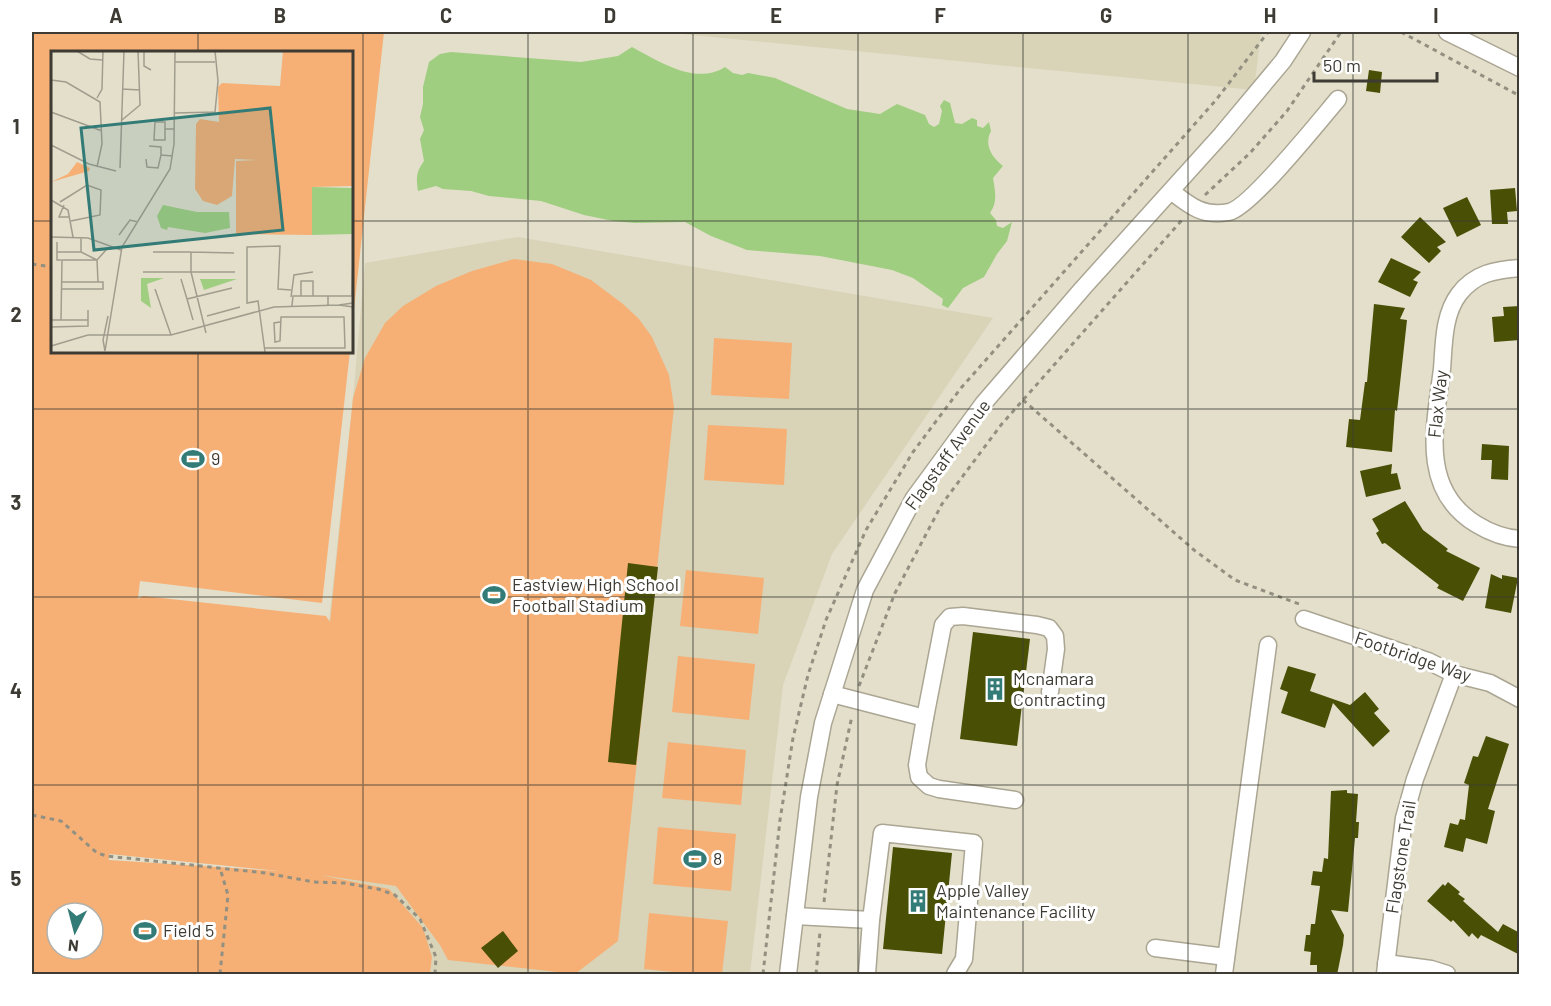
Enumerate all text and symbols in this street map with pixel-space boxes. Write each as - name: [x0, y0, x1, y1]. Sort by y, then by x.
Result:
- text: A: [109, 3, 123, 27]
- text: B: [274, 3, 286, 27]
- text: C: [440, 3, 452, 27]
- text: D: [604, 3, 616, 27]
- text: E: [770, 3, 782, 27]
- text: F: [934, 3, 946, 27]
- text: G: [1100, 3, 1112, 27]
- text: H: [1264, 3, 1276, 27]
- text: I: [1433, 3, 1439, 27]
- scale bar: [1314, 45, 1437, 83]
- inset map: [51, 51, 352, 352]
- text: 50 m: [1323, 54, 1361, 76]
- text: 1: [12, 114, 20, 138]
- text: 2: [10, 302, 22, 326]
- street label: Flax Way: [1423, 369, 1452, 439]
- street label: Flagstaff Avenue: [900, 395, 995, 514]
- sports icon: 9: [180, 446, 206, 472]
- place label: 9: [211, 447, 220, 469]
- text: 3: [11, 490, 21, 514]
- place label: Eastview High School Football Stadium: [512, 573, 679, 616]
- sports icon: Eastview High School Football Stadium: [481, 582, 507, 608]
- street label: Footbridge Way: [1352, 626, 1474, 686]
- place label: Mcnamara Contracting: [1013, 667, 1106, 710]
- building icon: Mcnamara Contracting: [982, 676, 1008, 702]
- text: 4: [10, 678, 22, 702]
- street label: Flagstone Trail: [1380, 799, 1420, 915]
- sports icon: 8: [682, 846, 708, 872]
- place label: 8: [713, 847, 722, 869]
- text: 5: [11, 866, 22, 890]
- place label: Apple Valley Maintenance Facility: [936, 879, 1096, 922]
- building icon: Apple Valley Maintenance Facility: [905, 888, 931, 914]
- north arrow: [45, 901, 105, 961]
- sports icon: Field 5: [132, 918, 158, 944]
- place label: Field 5: [163, 919, 214, 941]
- text: N: [67, 936, 80, 956]

